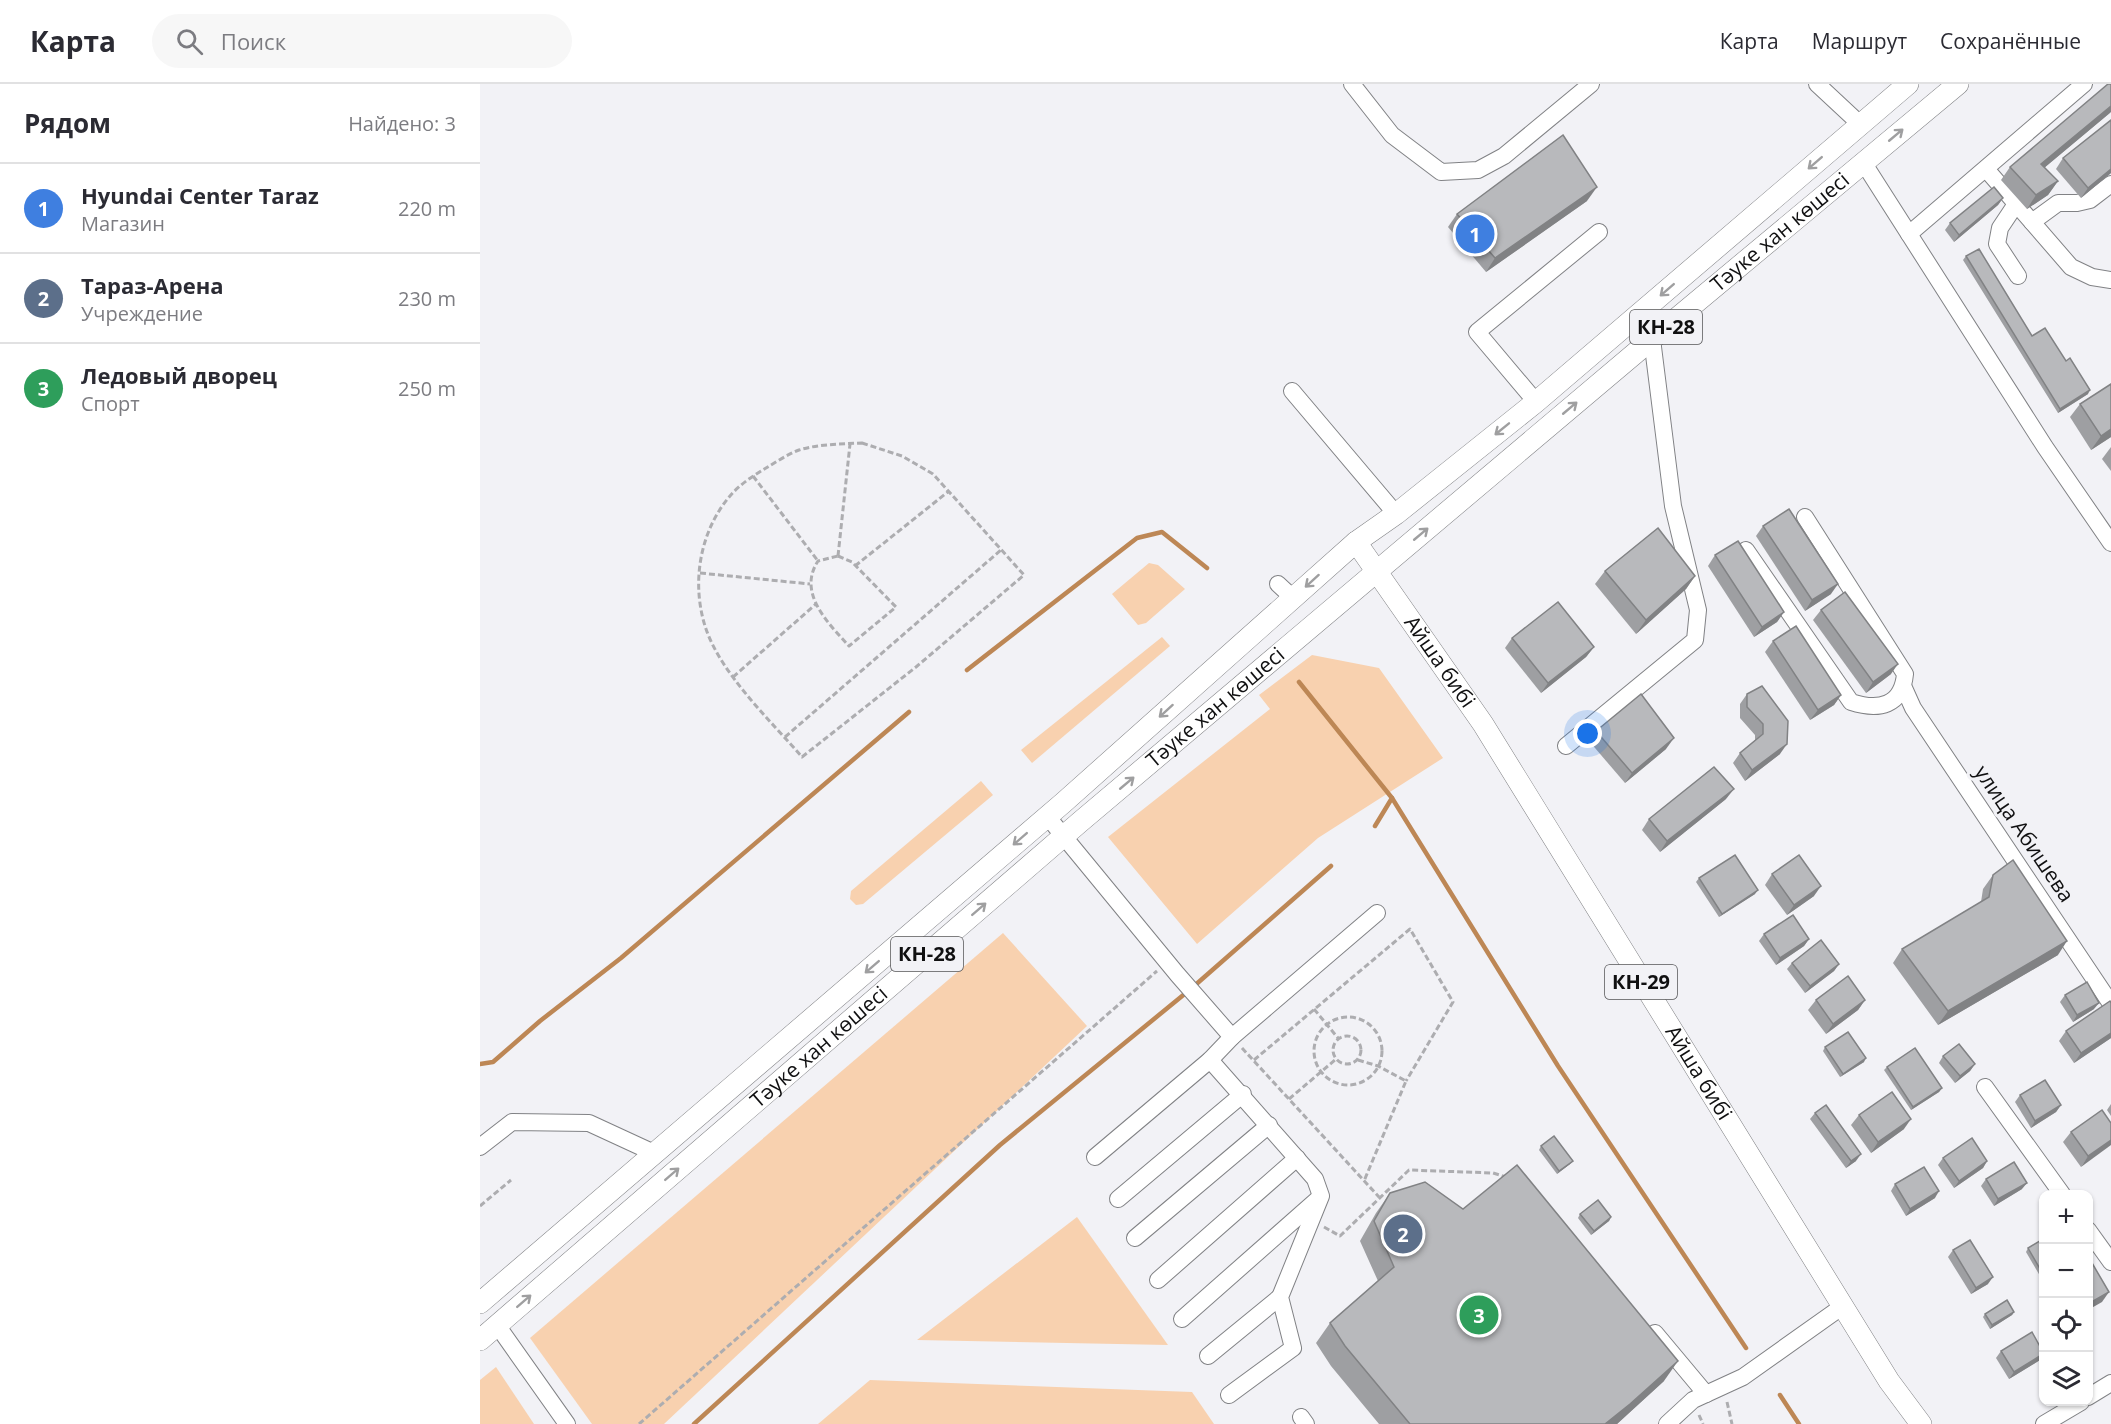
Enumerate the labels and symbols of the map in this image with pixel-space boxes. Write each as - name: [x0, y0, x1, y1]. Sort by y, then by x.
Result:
- one-way arrow: [1888, 128, 1903, 142]
- one-way arrow: [1808, 156, 1823, 170]
- street label: Тәуке хан көшесі: [1704, 165, 1855, 298]
- pin: 1: [1456, 212, 1494, 256]
- one-way arrow: [1660, 283, 1675, 297]
- road number: КН-28: [1630, 310, 1702, 344]
- one-way arrow: [1562, 402, 1578, 415]
- one-way arrow: [1495, 422, 1510, 436]
- one-way arrow: [1412, 528, 1428, 541]
- one-way arrow: [1305, 574, 1320, 588]
- street label: Айша бибі: [1399, 610, 1482, 713]
- street label: Тәуке хан көшесі: [1140, 640, 1290, 773]
- one-way arrow: [1159, 704, 1174, 718]
- your location: [1573, 719, 1602, 748]
- street label: улица Абишева: [1969, 760, 2081, 907]
- one-way arrow: [1119, 776, 1134, 790]
- one-way arrow: [1013, 832, 1028, 846]
- one-way arrow: [971, 903, 987, 916]
- road number: КН-28: [891, 937, 963, 971]
- one-way arrow: [865, 960, 880, 974]
- road number: КН-29: [1605, 965, 1677, 999]
- street label: Тәуке хан көшесі: [744, 979, 893, 1114]
- street label: Айша бибі: [1660, 1020, 1739, 1125]
- one-way arrow: [664, 1167, 679, 1181]
- pin: 2: [1384, 1212, 1422, 1256]
- pin: 3: [1460, 1292, 1498, 1338]
- one-way arrow: [516, 1295, 532, 1308]

